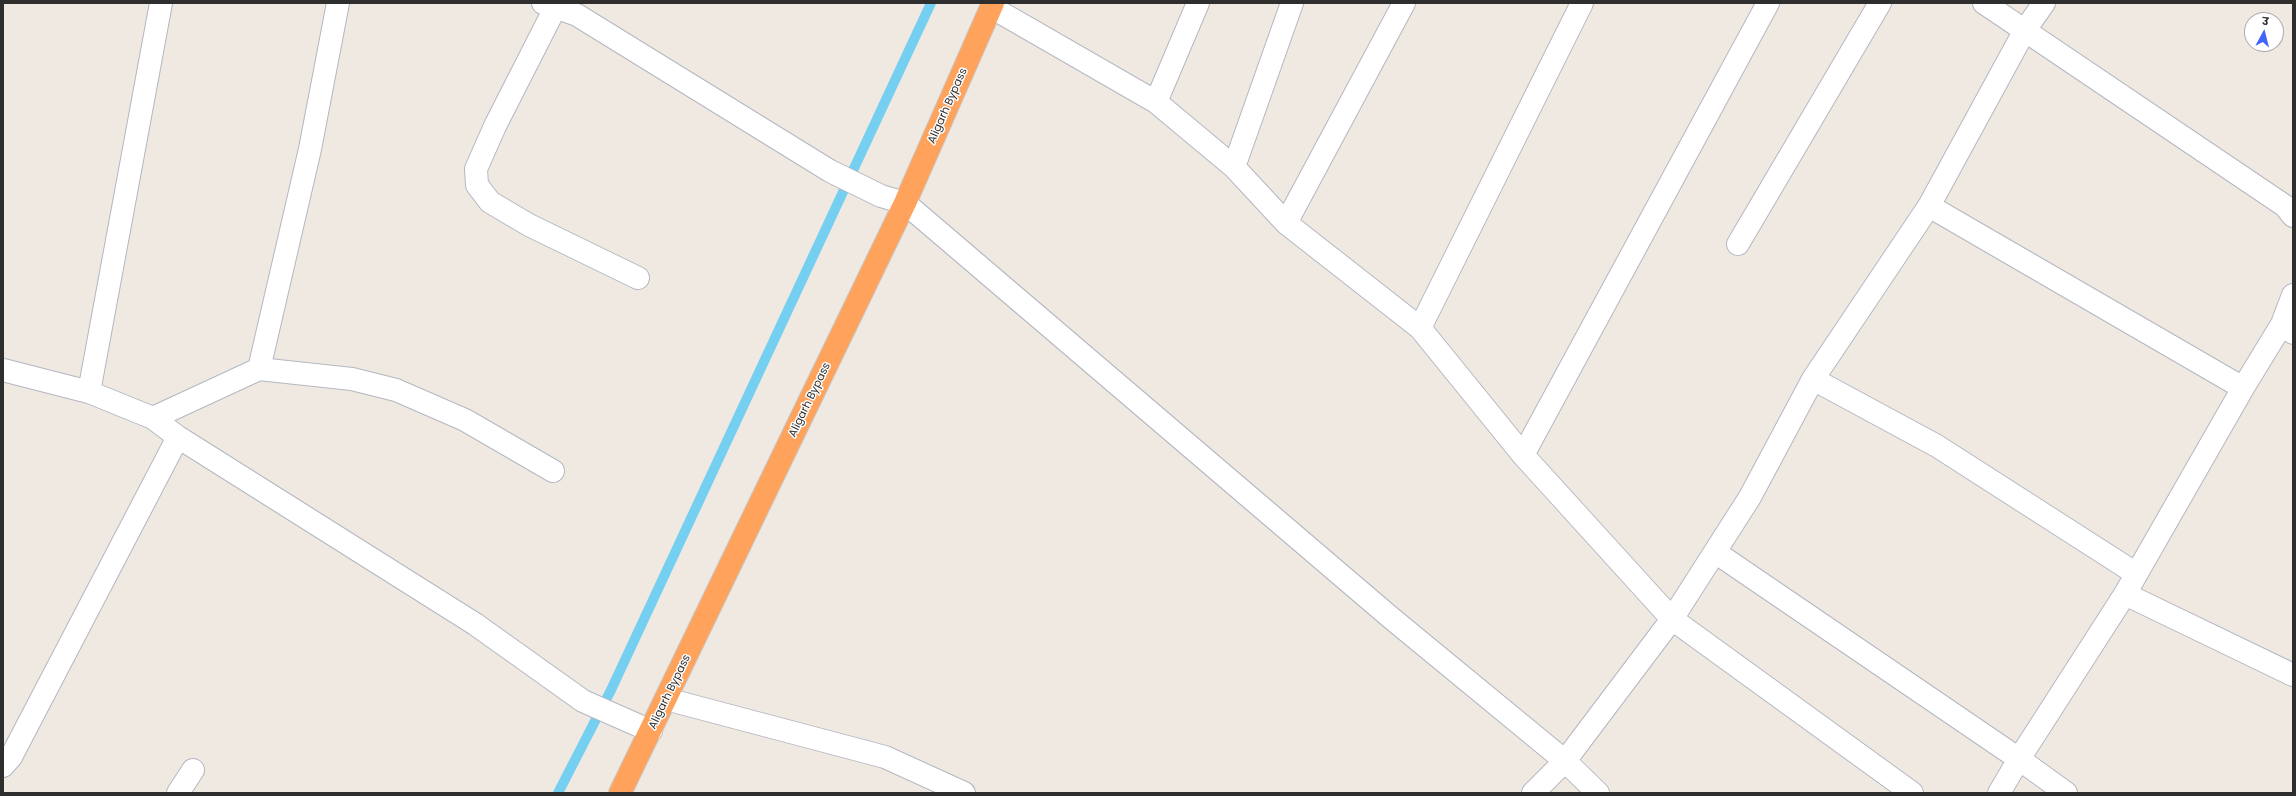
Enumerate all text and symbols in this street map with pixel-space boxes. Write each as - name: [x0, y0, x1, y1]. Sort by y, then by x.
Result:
- north arrow: [2244, 12, 2284, 52]
- text: उ: [2261, 13, 2269, 29]
- street label: Aligarh Bypass: [925, 66, 971, 146]
- street label: Aligarh Bypass: [786, 361, 834, 439]
- street label: Aligarh Bypass: [646, 653, 694, 731]

